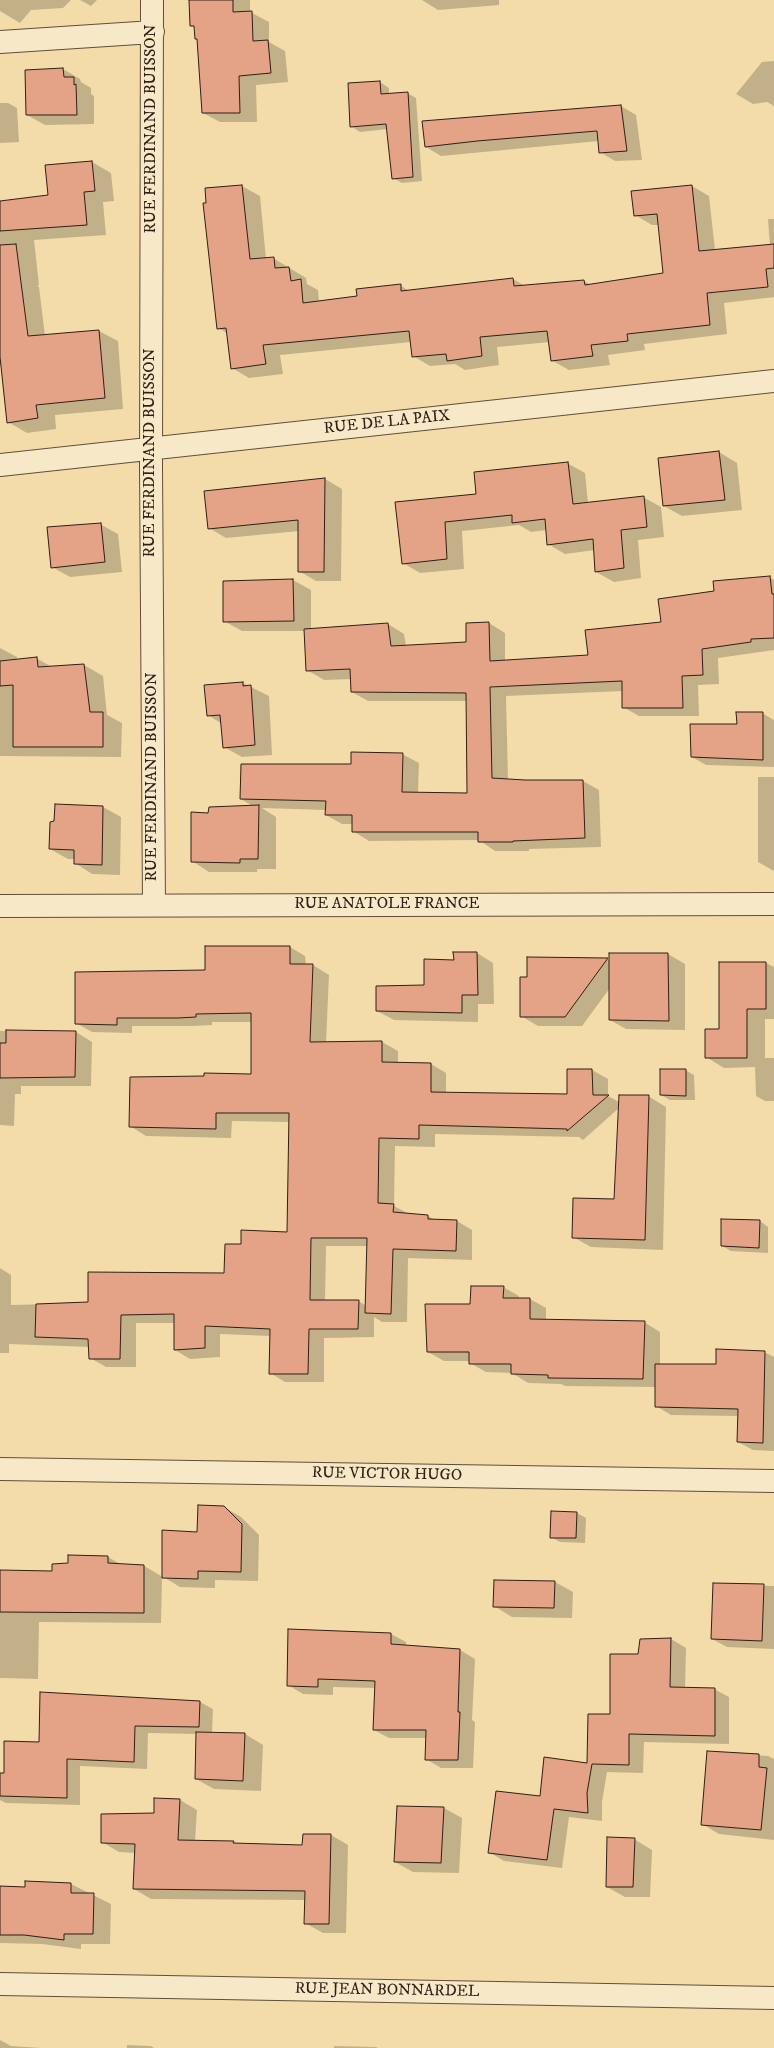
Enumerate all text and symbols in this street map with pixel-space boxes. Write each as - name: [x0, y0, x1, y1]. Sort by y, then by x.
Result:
- street label: RUE FERDINAND BUISSON: [142, 24, 162, 234]
- street label: RUE FERDINAND BUISSON: [141, 348, 161, 558]
- street label: RUE DE LA PAIX: [323, 407, 451, 439]
- street label: RUE FERDINAND BUISSON: [143, 672, 163, 882]
- street label: RUE ANATOLE FRANCE: [294, 895, 480, 915]
- street label: RUE VICTOR HUGO: [312, 1464, 462, 1486]
- street label: RUE JEAN BONNARDEL: [295, 1980, 479, 2002]

